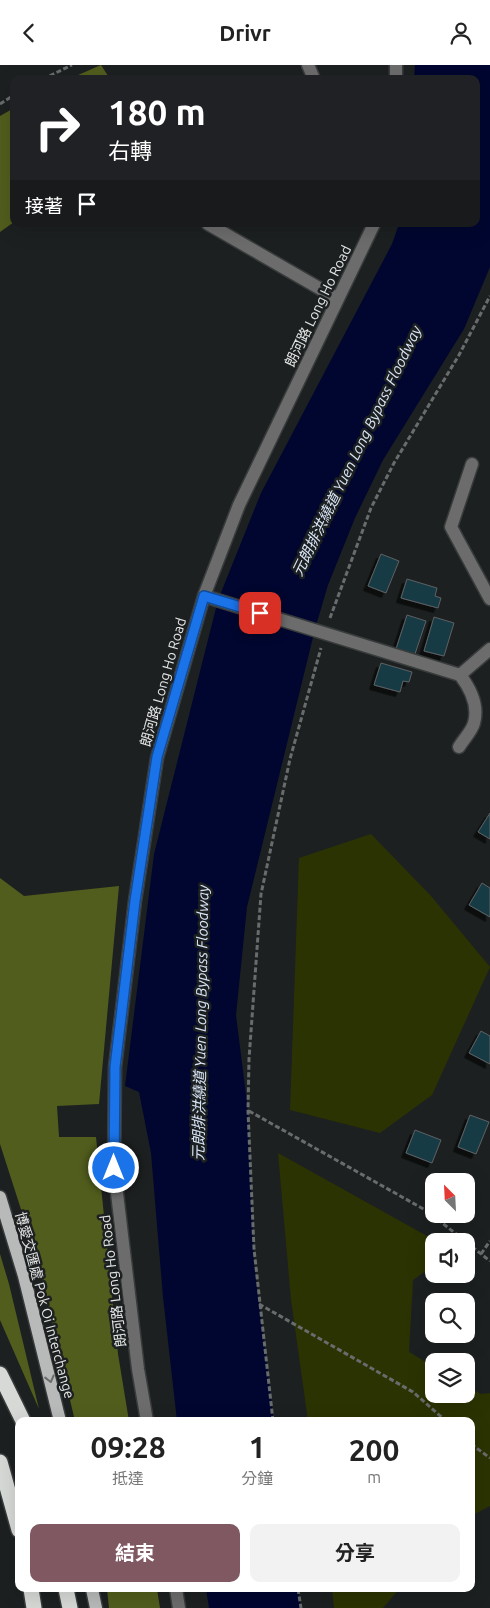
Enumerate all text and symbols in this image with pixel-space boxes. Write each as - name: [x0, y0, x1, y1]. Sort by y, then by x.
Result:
- icon: back: [15, 19, 43, 47]
- icon: person: [447, 19, 475, 47]
- text: Drivr: [219, 20, 271, 45]
- text: 180 m: [108, 92, 206, 132]
- icon: right: [25, 95, 90, 160]
- text: 右轉: [108, 138, 152, 163]
- icon: arrive: [73, 190, 101, 218]
- text: 接著: [25, 195, 63, 217]
- street label: 朗河路 Long Ho Road: [282, 243, 354, 369]
- water label: 元朗排洪繞道 Yuen Long Bypass Floodway: [288, 322, 425, 578]
- pin: [239, 592, 281, 634]
- icon: arrive: [246, 599, 274, 627]
- street label: 朗河路 Long Ho Road: [137, 616, 189, 748]
- water label: 元朗排洪繞道 Yuen Long Bypass Floodway: [190, 884, 211, 1161]
- position arrow: [87, 1141, 139, 1193]
- north arrow: [425, 1173, 475, 1223]
- map controls: [425, 1173, 475, 1403]
- street label: 博愛交匯處 Pok Oi Interchange: [12, 1210, 78, 1400]
- street label: 朗河路 Long Ho Road: [97, 1214, 129, 1348]
- button: sound: [425, 1233, 475, 1283]
- button: search: [425, 1293, 475, 1343]
- button: layers: [425, 1353, 475, 1403]
- one-way arrow: [44, 1374, 55, 1383]
- text: 09:28: [91, 1430, 166, 1464]
- text: 1: [249, 1430, 266, 1464]
- text: 200: [349, 1433, 399, 1467]
- text: m: [367, 1468, 381, 1486]
- text: 抵達: [112, 1469, 144, 1487]
- text: 分鐘: [241, 1469, 273, 1487]
- button: 結束: [30, 1524, 240, 1582]
- button: 分享: [250, 1524, 460, 1582]

